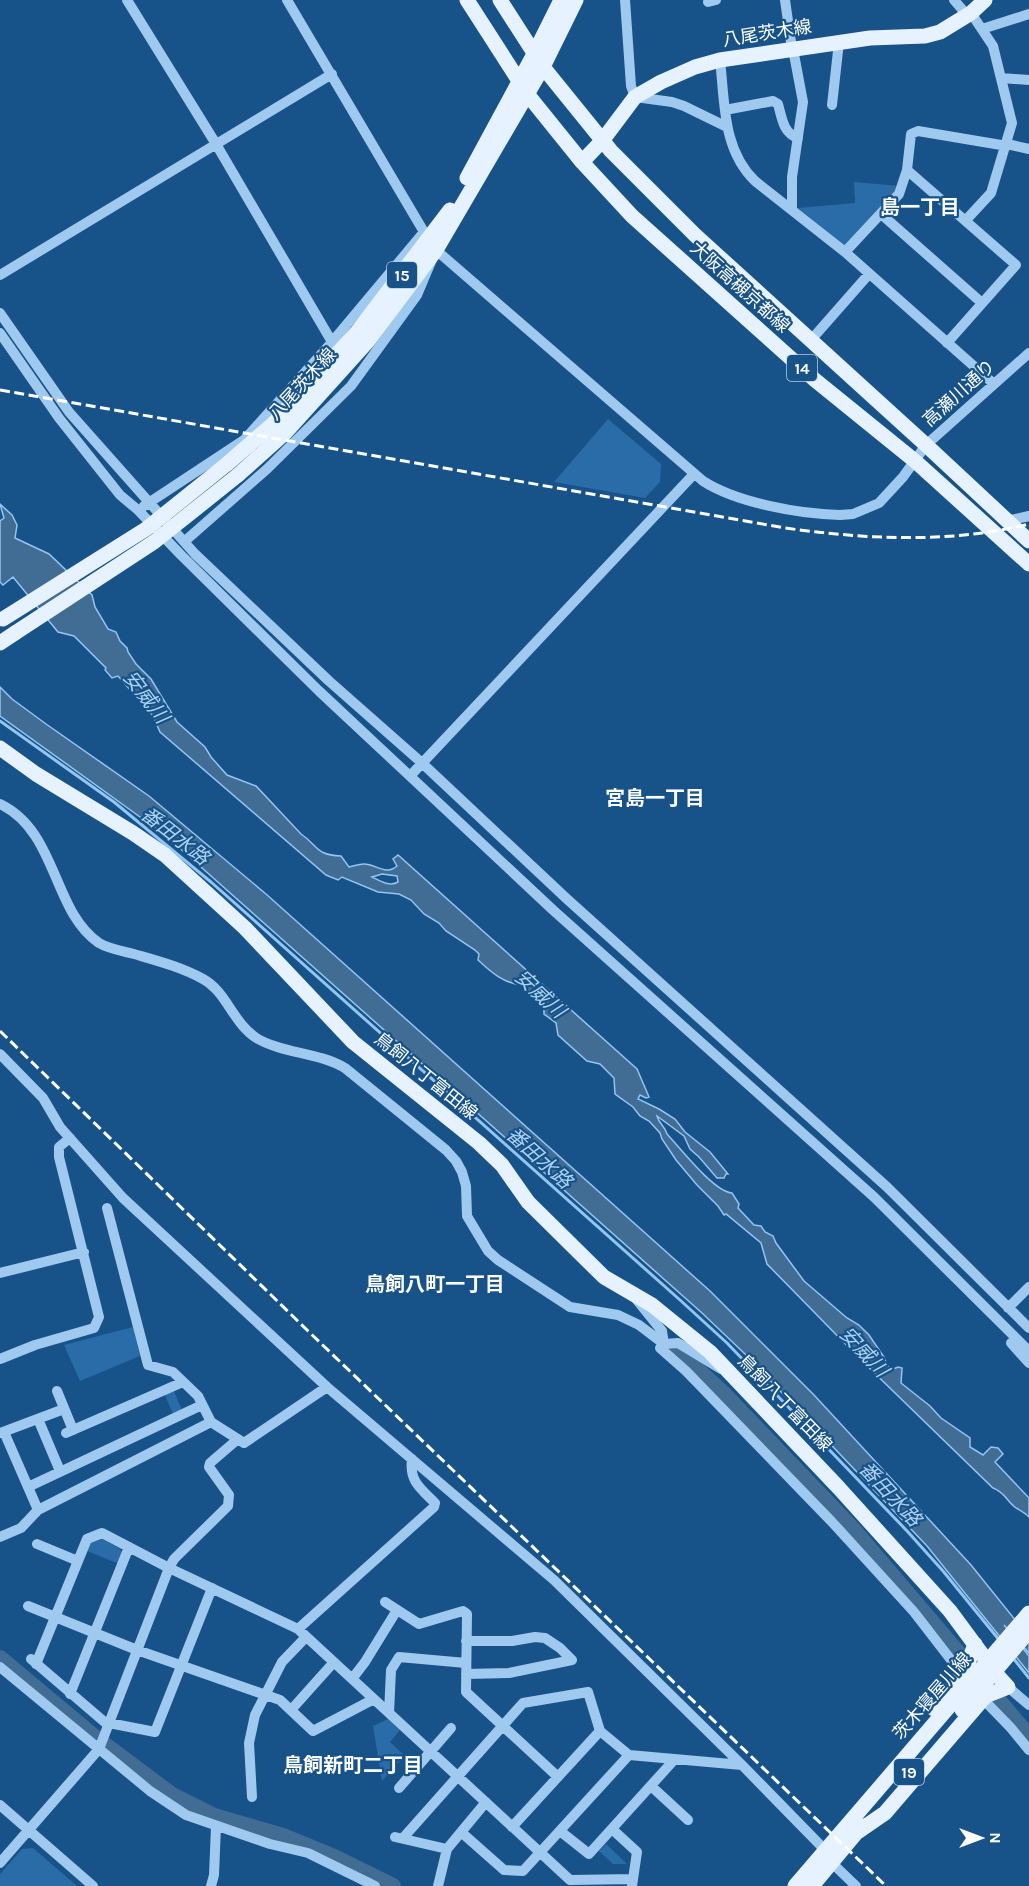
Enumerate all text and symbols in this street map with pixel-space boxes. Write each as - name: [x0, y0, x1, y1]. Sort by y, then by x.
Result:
- street label: 八尾茨木線: [721, 15, 813, 51]
- district label: 島一丁目: [880, 196, 960, 219]
- street label: 大阪高槻京都線: [686, 237, 794, 337]
- road number: 15: [387, 262, 417, 288]
- street label: 八尾茨木線: [263, 344, 341, 424]
- road number: 14: [787, 355, 817, 381]
- street label: 高瀬川通り: [918, 355, 1000, 431]
- water label: 安威川: [118, 666, 175, 729]
- district label: 宮島一丁目: [605, 787, 705, 810]
- water label: 番田水路: [136, 802, 215, 871]
- water label: 安威川: [510, 965, 571, 1024]
- street label: 鳥飼八丁富田線: [370, 1028, 482, 1124]
- water label: 番田水路: [502, 1123, 578, 1195]
- district label: 鳥飼八町一丁目: [365, 1273, 505, 1296]
- water label: 安威川: [835, 1322, 894, 1383]
- street label: 鳥飼八丁富田線: [733, 1350, 837, 1456]
- water label: 番田水路: [854, 1457, 927, 1533]
- street label: 茨木寝屋川線: [888, 1648, 976, 1744]
- district label: 鳥飼新町二丁目: [283, 1754, 423, 1777]
- road number: 19: [894, 1759, 924, 1785]
- north arrow: [951, 1808, 1011, 1868]
- text: N: [986, 1832, 1005, 1844]

